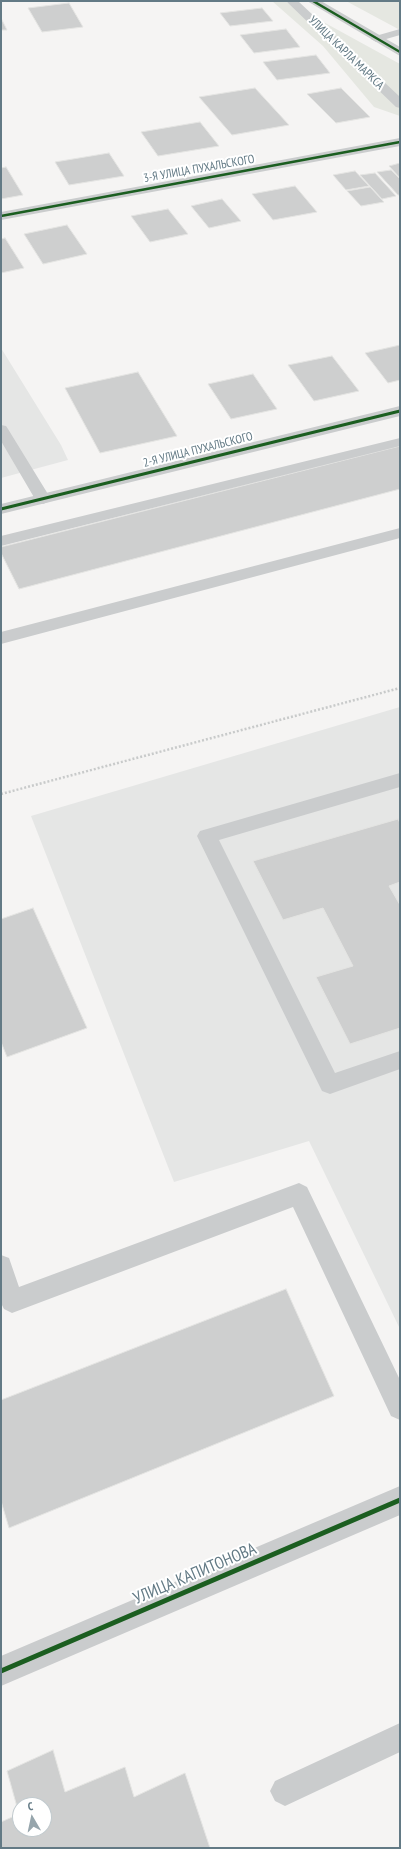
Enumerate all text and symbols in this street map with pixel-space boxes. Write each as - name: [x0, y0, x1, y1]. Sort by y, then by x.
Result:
- street label: УЛИЦА КАРЛА МАРКСА: [305, 13, 387, 93]
- street label: 3-Я УЛИЦА ПУХАЛЬСКОГО: [142, 152, 256, 186]
- street label: 2-Я УЛИЦА ПУХАЛЬСКОГО: [142, 429, 254, 471]
- street label: УЛИЦА КАПИТОНОВА: [130, 1539, 260, 1609]
- north arrow: [12, 1797, 52, 1837]
- text: С: [27, 1799, 34, 1813]

